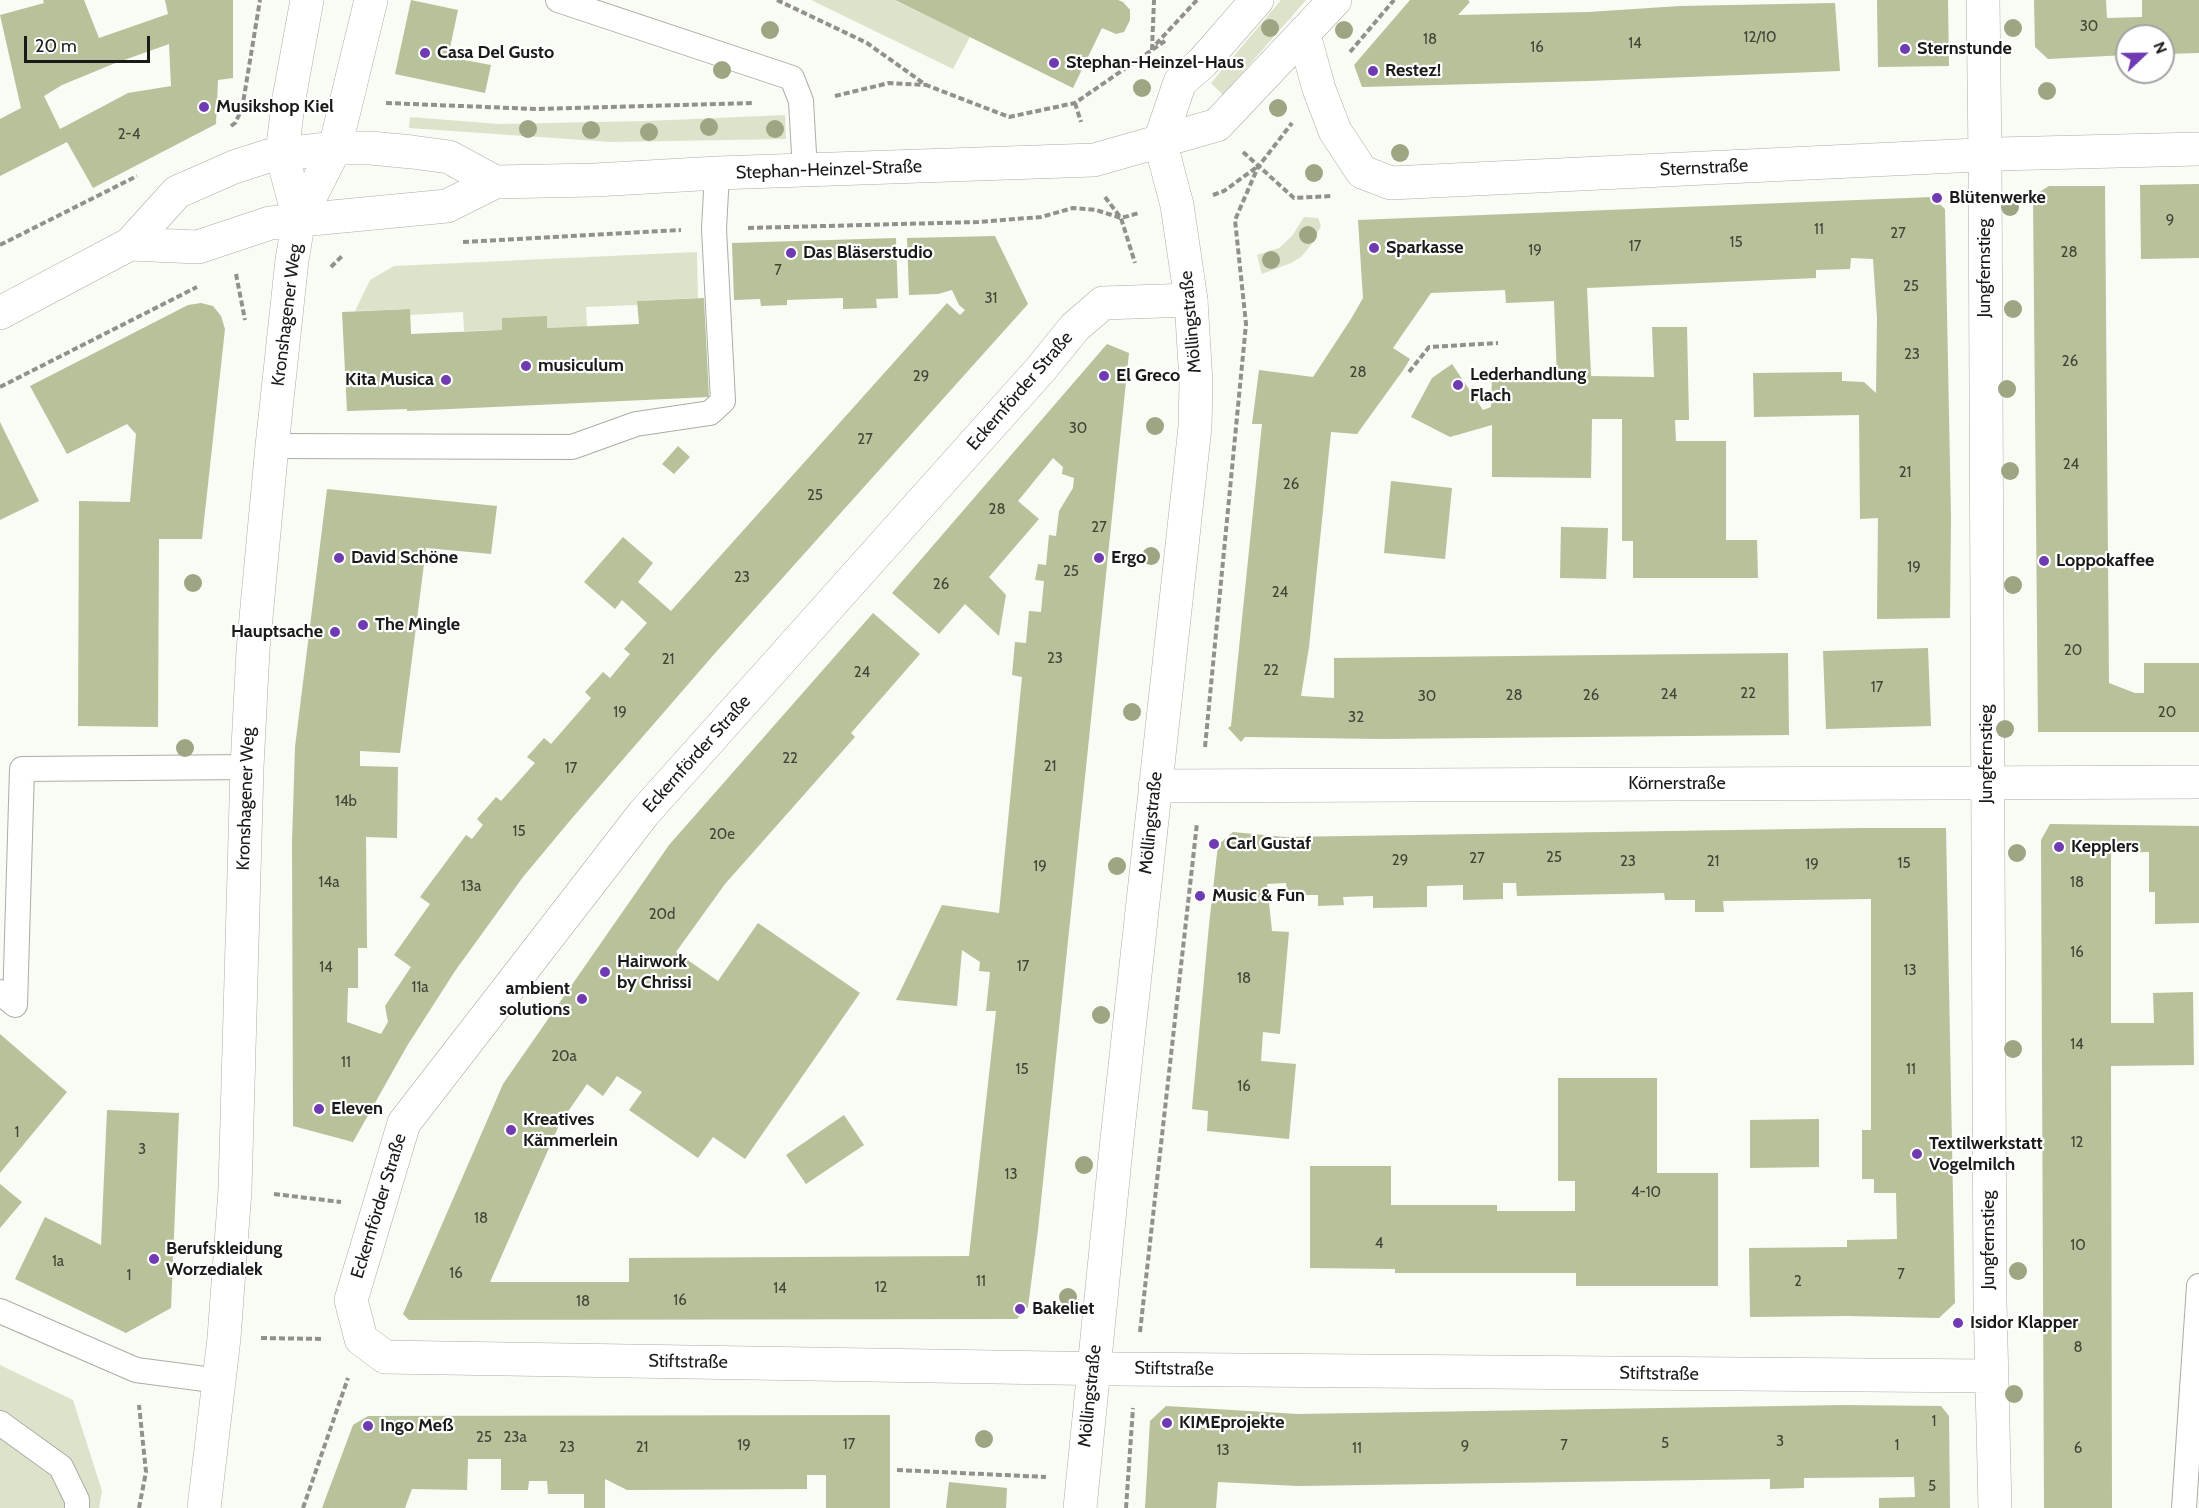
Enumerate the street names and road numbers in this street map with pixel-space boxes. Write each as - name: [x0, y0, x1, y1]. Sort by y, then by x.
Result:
- street label: Sternstraße: [1659, 155, 1749, 181]
- street label: Stephan-Heinzel-Straße: [736, 156, 922, 184]
- street label: Jungfernstieg: [1974, 218, 1996, 318]
- street label: Kronshagener Weg: [268, 243, 306, 387]
- street label: Möllingstraße: [1176, 270, 1206, 374]
- street label: Eckernförder Straße: [962, 327, 1078, 455]
- street label: Eckernförder Straße: [639, 691, 755, 817]
- street label: Jungfernstieg: [1976, 704, 1998, 804]
- street label: Kronshagener Weg: [233, 727, 259, 871]
- street label: Möllingstraße: [1135, 771, 1167, 875]
- street label: Körnerstraße: [1628, 773, 1726, 795]
- street label: Eckernförder Straße: [347, 1131, 411, 1281]
- street label: Jungfernstieg: [1978, 1190, 2000, 1290]
- street label: Möllingstraße: [1074, 1344, 1106, 1448]
- street label: Stiftstraße: [648, 1351, 728, 1373]
- street label: Stiftstraße: [1134, 1358, 1214, 1380]
- street label: Stiftstraße: [1619, 1363, 1699, 1385]

